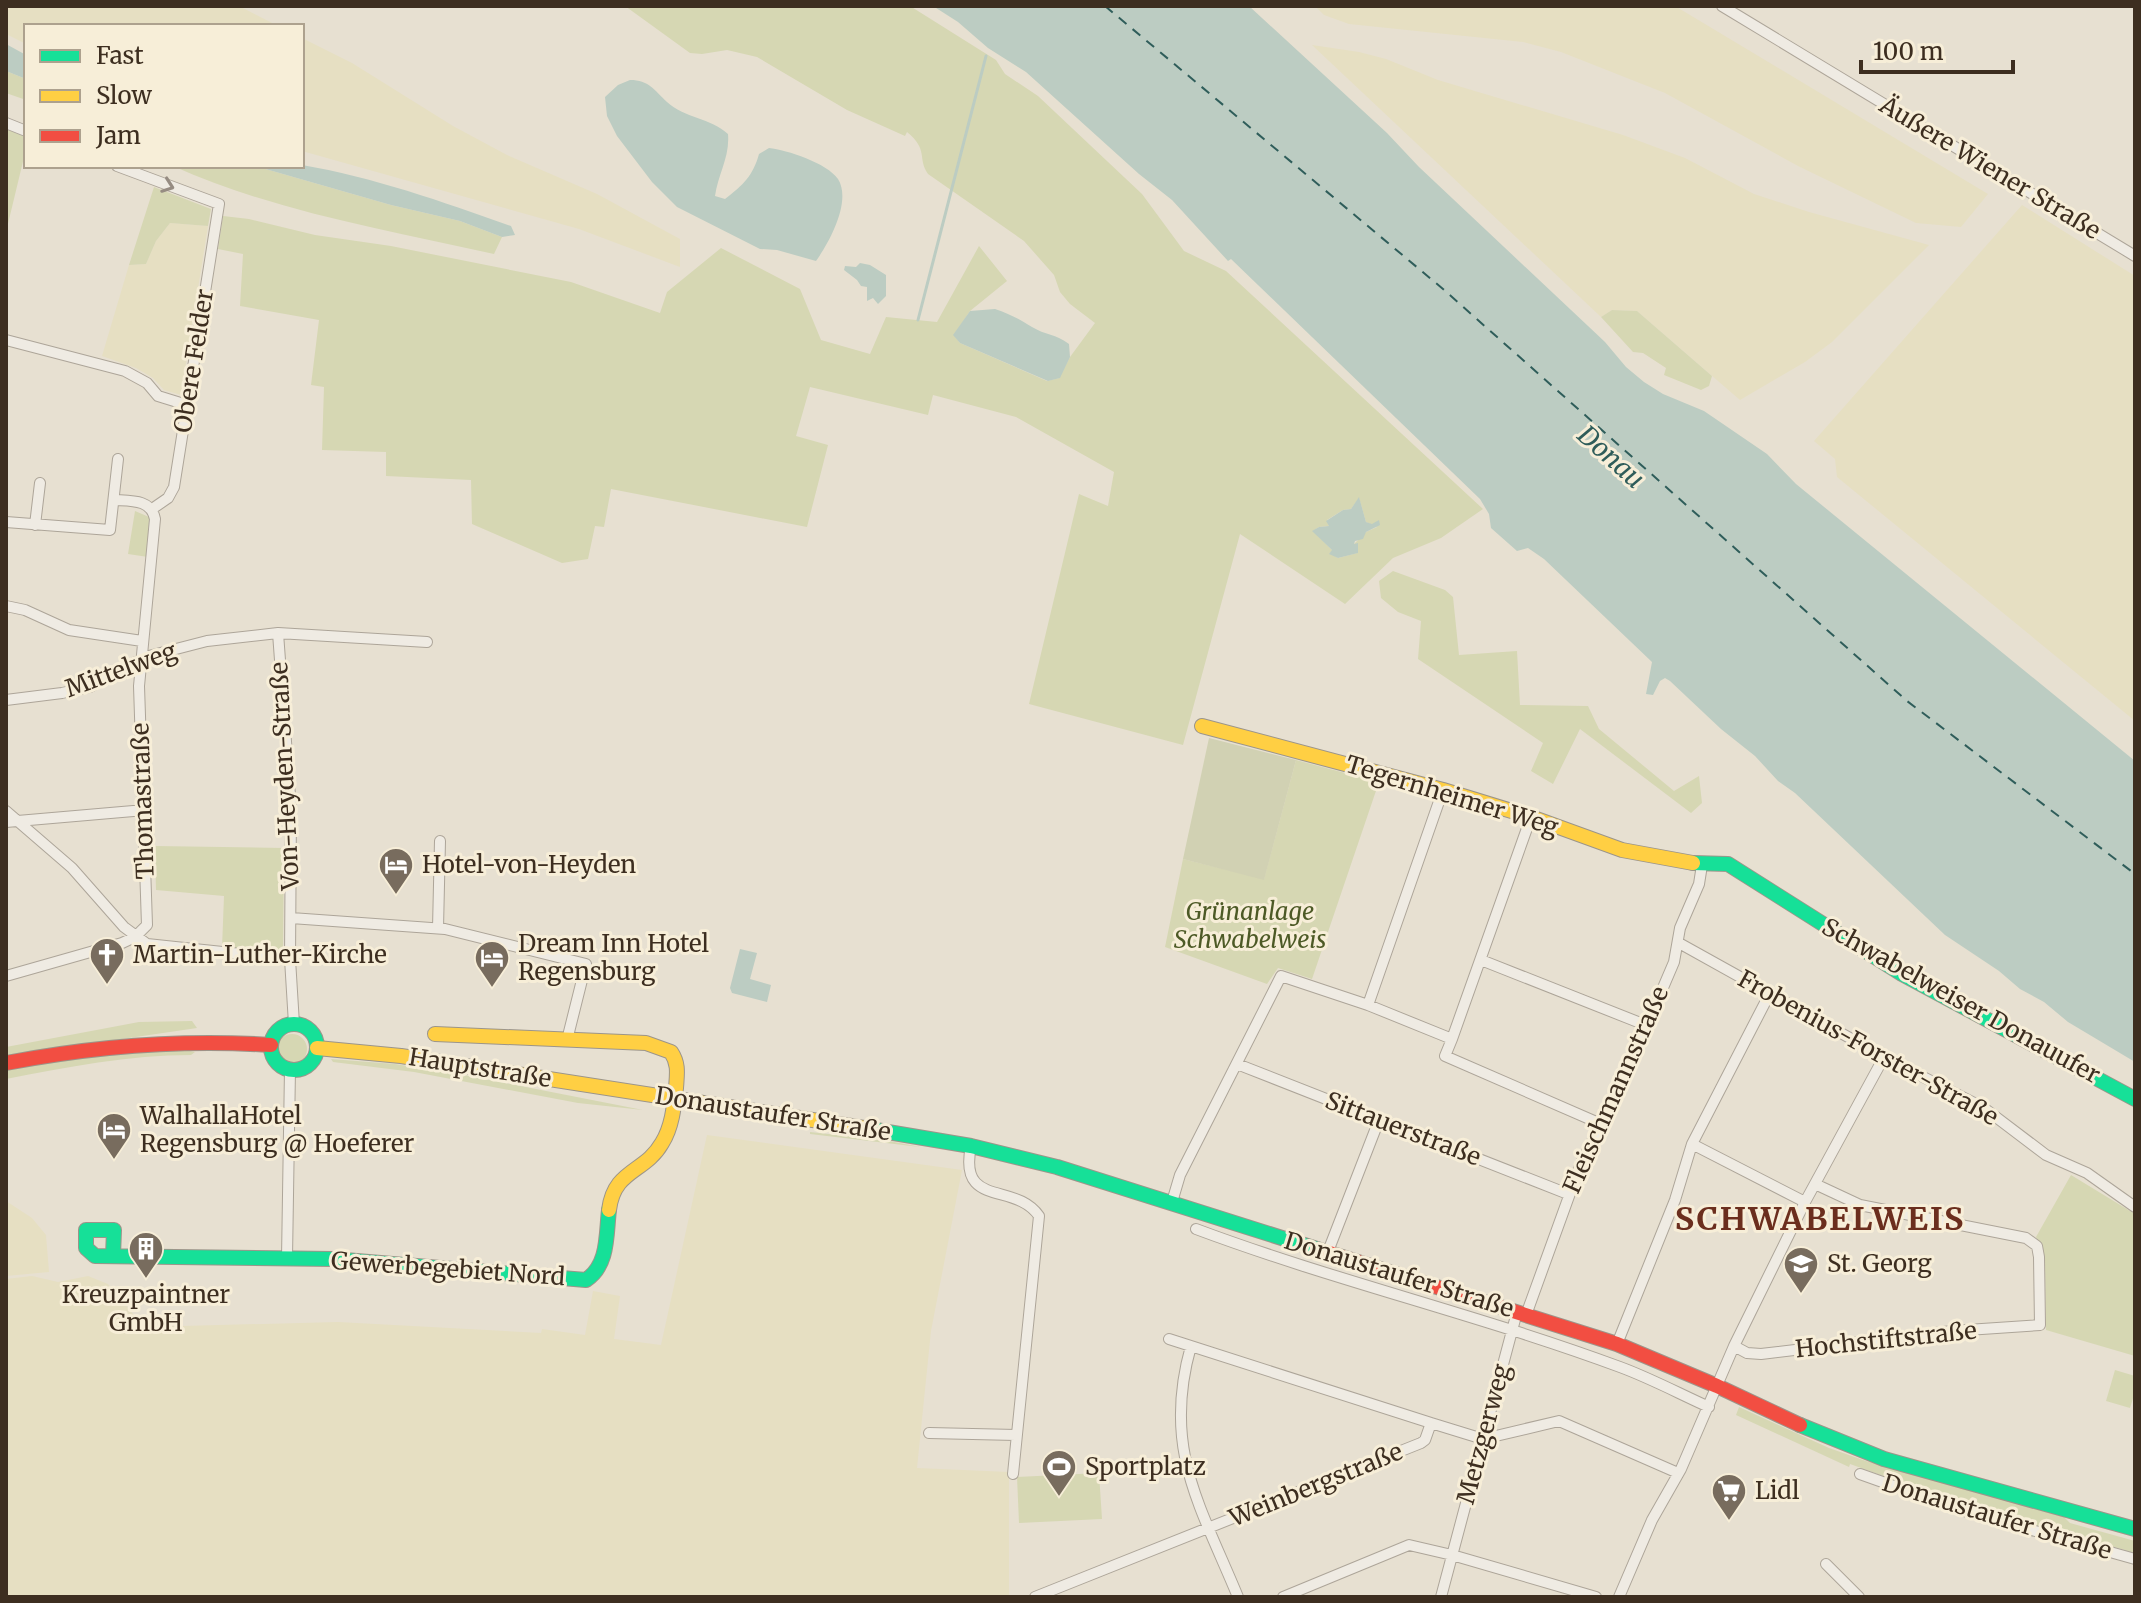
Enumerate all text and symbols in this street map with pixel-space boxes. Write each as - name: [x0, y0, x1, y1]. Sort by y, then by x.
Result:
- legend: [24, 24, 304, 168]
- scale bar: [1861, 24, 2013, 74]
- text: 100 m: [1873, 36, 1944, 67]
- text: Fast: [96, 40, 144, 71]
- text: Slow: [96, 80, 152, 111]
- street label: Äußere Wiener Straße: [1873, 89, 2106, 246]
- text: Jam: [95, 120, 141, 151]
- one-way arrow: [160, 176, 174, 192]
- street label: Obere Felder: [167, 287, 220, 435]
- water label: Donau: [1570, 417, 1652, 495]
- street label: Mittelweg: [61, 635, 181, 704]
- street label: Von-Heyden-Straße: [263, 661, 306, 892]
- street label: Thomastraße: [124, 722, 161, 880]
- street label: Tegernheimer Weg: [1342, 748, 1563, 843]
- hotel icon: Hotel-von-Heyden: [377, 846, 415, 896]
- place label: Hotel-von-Heyden: [422, 849, 636, 880]
- park label: Grünanlage Schwabelweis: [1174, 896, 1326, 955]
- street label: Schwabelweiser Donauufer: [1817, 911, 2106, 1090]
- place label: Dream Inn Hotel Regensburg: [518, 928, 709, 987]
- church icon: Martin-Luther-Kirche: [88, 936, 126, 986]
- place label: Martin-Luther-Kirche: [133, 939, 387, 970]
- hotel icon: Dream Inn Hotel Regensburg: [473, 939, 511, 989]
- street label: Frobenius-Forster-Straße: [1733, 963, 2004, 1132]
- street label: Fleischmannstraße: [1556, 981, 1675, 1198]
- street label: Hauptstraße: [407, 1041, 554, 1094]
- street label: Donaustaufer Straße: [653, 1080, 893, 1147]
- street label: Sittauerstraße: [1321, 1085, 1485, 1172]
- place label: WalhallaHotel Regensburg @ Hoeferer: [139, 1100, 415, 1159]
- hotel icon: WalhallaHotel Regensburg @ Hoeferer: [95, 1111, 133, 1161]
- district label: SCHWABELWEIS: [1675, 1199, 1965, 1239]
- street label: Donaustaufer Straße: [1281, 1225, 1517, 1324]
- building icon: Kreuzpaintner GmbH: [127, 1230, 165, 1280]
- street label: Gewerbegebiet Nord: [330, 1245, 566, 1292]
- school or university icon: St. Georg: [1782, 1245, 1820, 1295]
- place label: St. Georg: [1827, 1248, 1932, 1279]
- place label: Kreuzpaintner GmbH: [62, 1279, 230, 1338]
- street label: Hochstiftstraße: [1794, 1315, 1978, 1364]
- street label: Metzgerweg: [1450, 1360, 1517, 1507]
- street label: Weinbergstraße: [1224, 1436, 1407, 1534]
- sports icon: Sportplatz: [1040, 1448, 1078, 1498]
- place label: Sportplatz: [1085, 1451, 1206, 1482]
- street label: Donaustaufer Straße: [1879, 1467, 2115, 1566]
- supermarket icon: Lidl: [1710, 1472, 1748, 1522]
- place label: Lidl: [1755, 1475, 1799, 1506]

